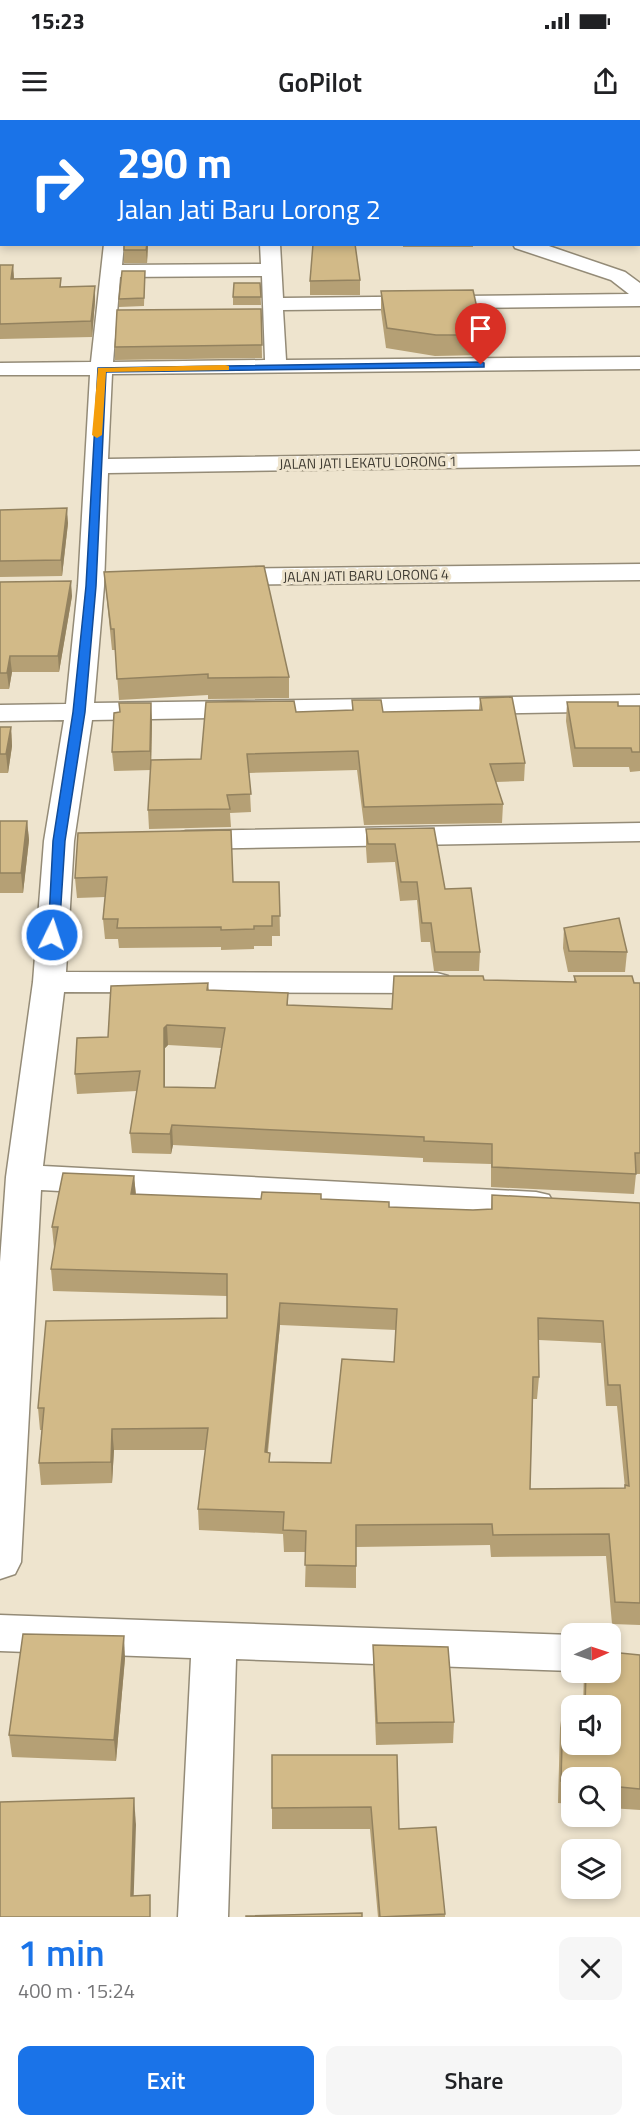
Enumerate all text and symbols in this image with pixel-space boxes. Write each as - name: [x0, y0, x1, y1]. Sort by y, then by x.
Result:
- text: 15:23: [30, 4, 85, 38]
- text: GoPilot: [278, 61, 362, 102]
- icon: menu: [18, 65, 51, 98]
- icon: share: [589, 65, 622, 98]
- text: 290 m: [117, 130, 232, 194]
- icon: right: [18, 144, 96, 222]
- text: Jalan Jati Baru Lorong 2: [117, 188, 381, 229]
- pin: [455, 303, 506, 365]
- icon: arrive: [464, 312, 497, 345]
- street label: JALAN JATI LEKATU LORONG 1: [279, 450, 457, 474]
- street label: JALAN JATI BARU LORONG 4: [283, 563, 449, 587]
- position arrow: [20, 903, 84, 967]
- north arrow: [561, 1623, 621, 1683]
- map controls: [561, 1623, 621, 1899]
- button: sound: [561, 1695, 621, 1755]
- button: search: [561, 1767, 621, 1827]
- button: layers: [561, 1839, 621, 1899]
- text: 1 min: [18, 1925, 105, 1980]
- button: close: [559, 1937, 622, 2000]
- text: 400 m · 15:24: [18, 1975, 135, 2006]
- button: Exit: [18, 2046, 314, 2115]
- button: Share: [326, 2046, 622, 2115]

